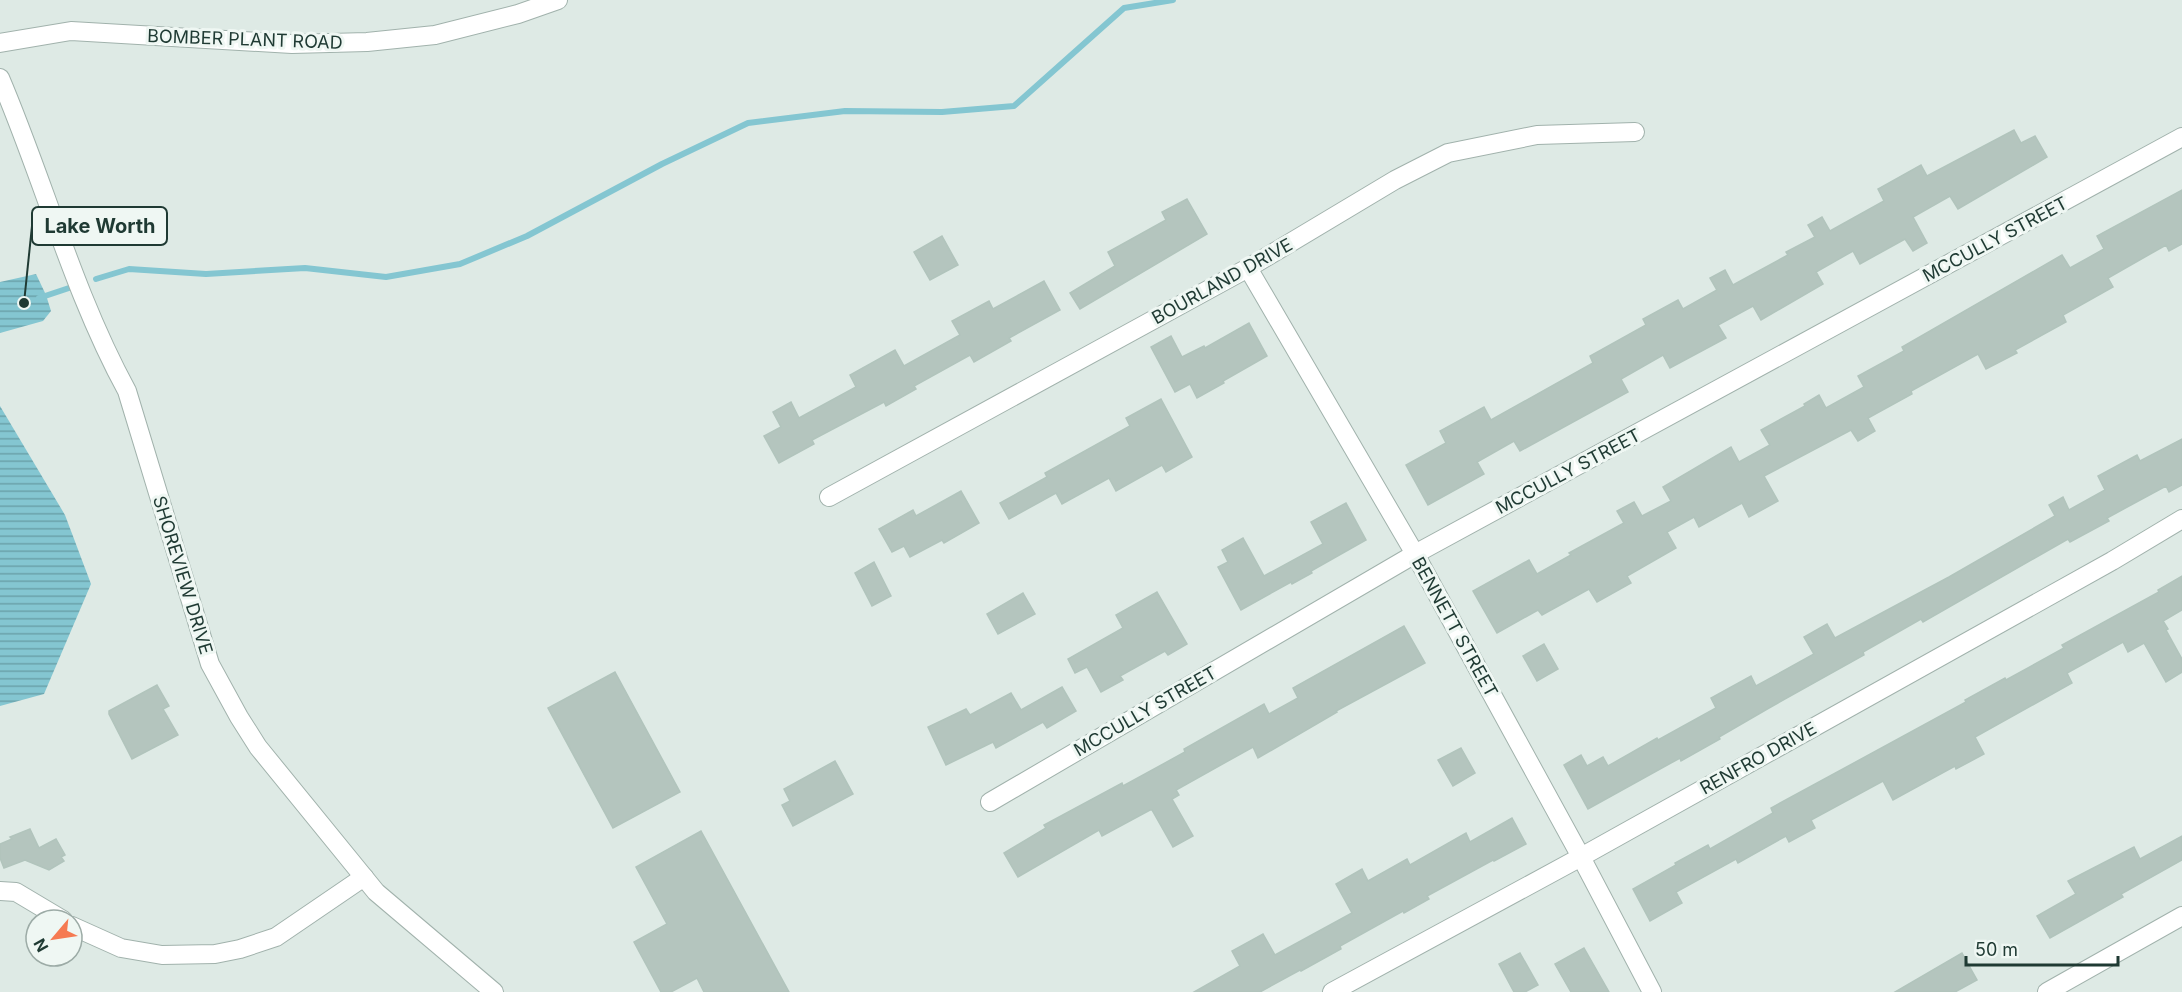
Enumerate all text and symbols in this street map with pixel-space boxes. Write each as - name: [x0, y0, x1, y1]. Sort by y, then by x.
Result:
- street label: BOMBER PLANT ROAD: [147, 25, 343, 53]
- street label: MCCULLY STREET: [1919, 192, 2071, 286]
- callout: Lake Worth: [32, 207, 167, 245]
- text: Lake Worth: [44, 214, 156, 238]
- street label: BOURLAND DRIVE: [1148, 234, 1296, 328]
- street label: MCCULLY STREET: [1492, 424, 1644, 518]
- street label: SHOREVIEW DRIVE: [149, 493, 217, 657]
- street label: BENNETT STREET: [1408, 553, 1502, 701]
- street label: MCCULLY STREET: [1070, 662, 1220, 760]
- street label: RENFRO DRIVE: [1696, 717, 1820, 799]
- north arrow: [24, 908, 84, 968]
- scale bar: [1966, 929, 2118, 967]
- text: N: [29, 935, 53, 955]
- text: 50 m: [1975, 939, 2018, 960]

